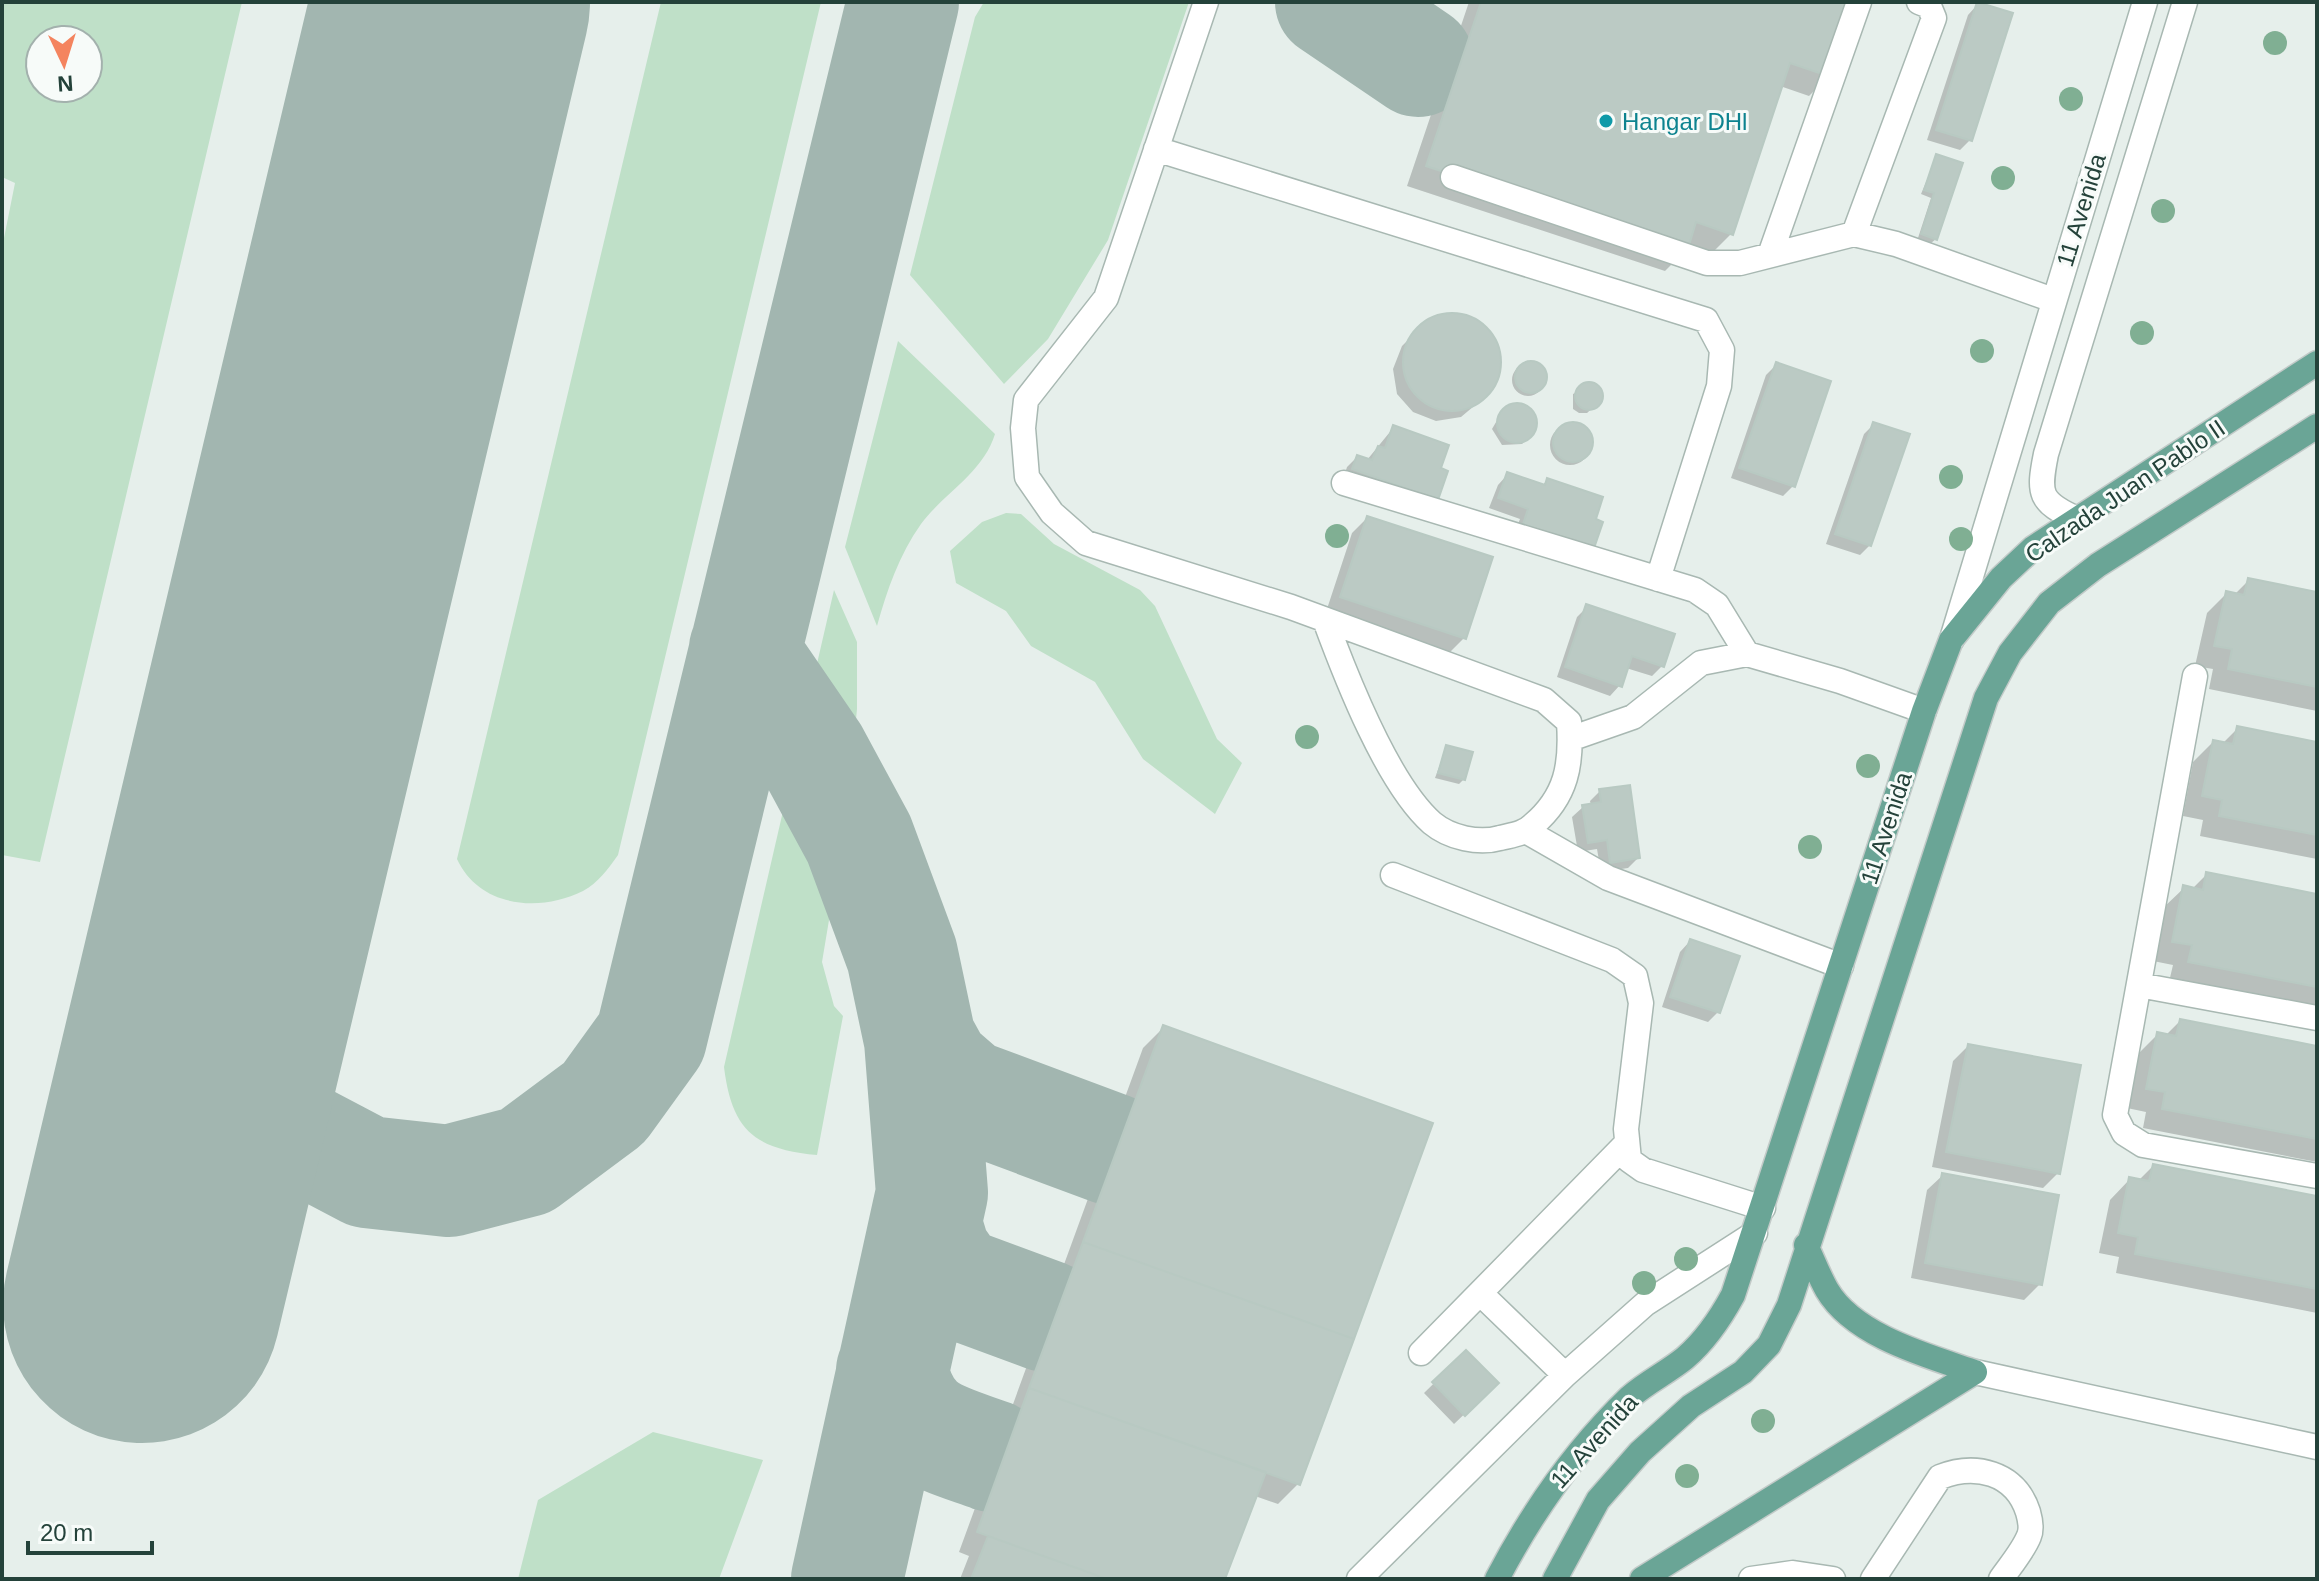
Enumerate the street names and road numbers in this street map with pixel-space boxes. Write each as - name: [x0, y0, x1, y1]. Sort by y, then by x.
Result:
- street label: 11 Avenida: [2051, 150, 2111, 270]
- street label: Calzada Juan Pablo II: [2020, 414, 2230, 568]
- street label: 11 Avenida: [1855, 768, 1917, 888]
- street label: 11 Avenida: [1545, 1388, 1643, 1493]

